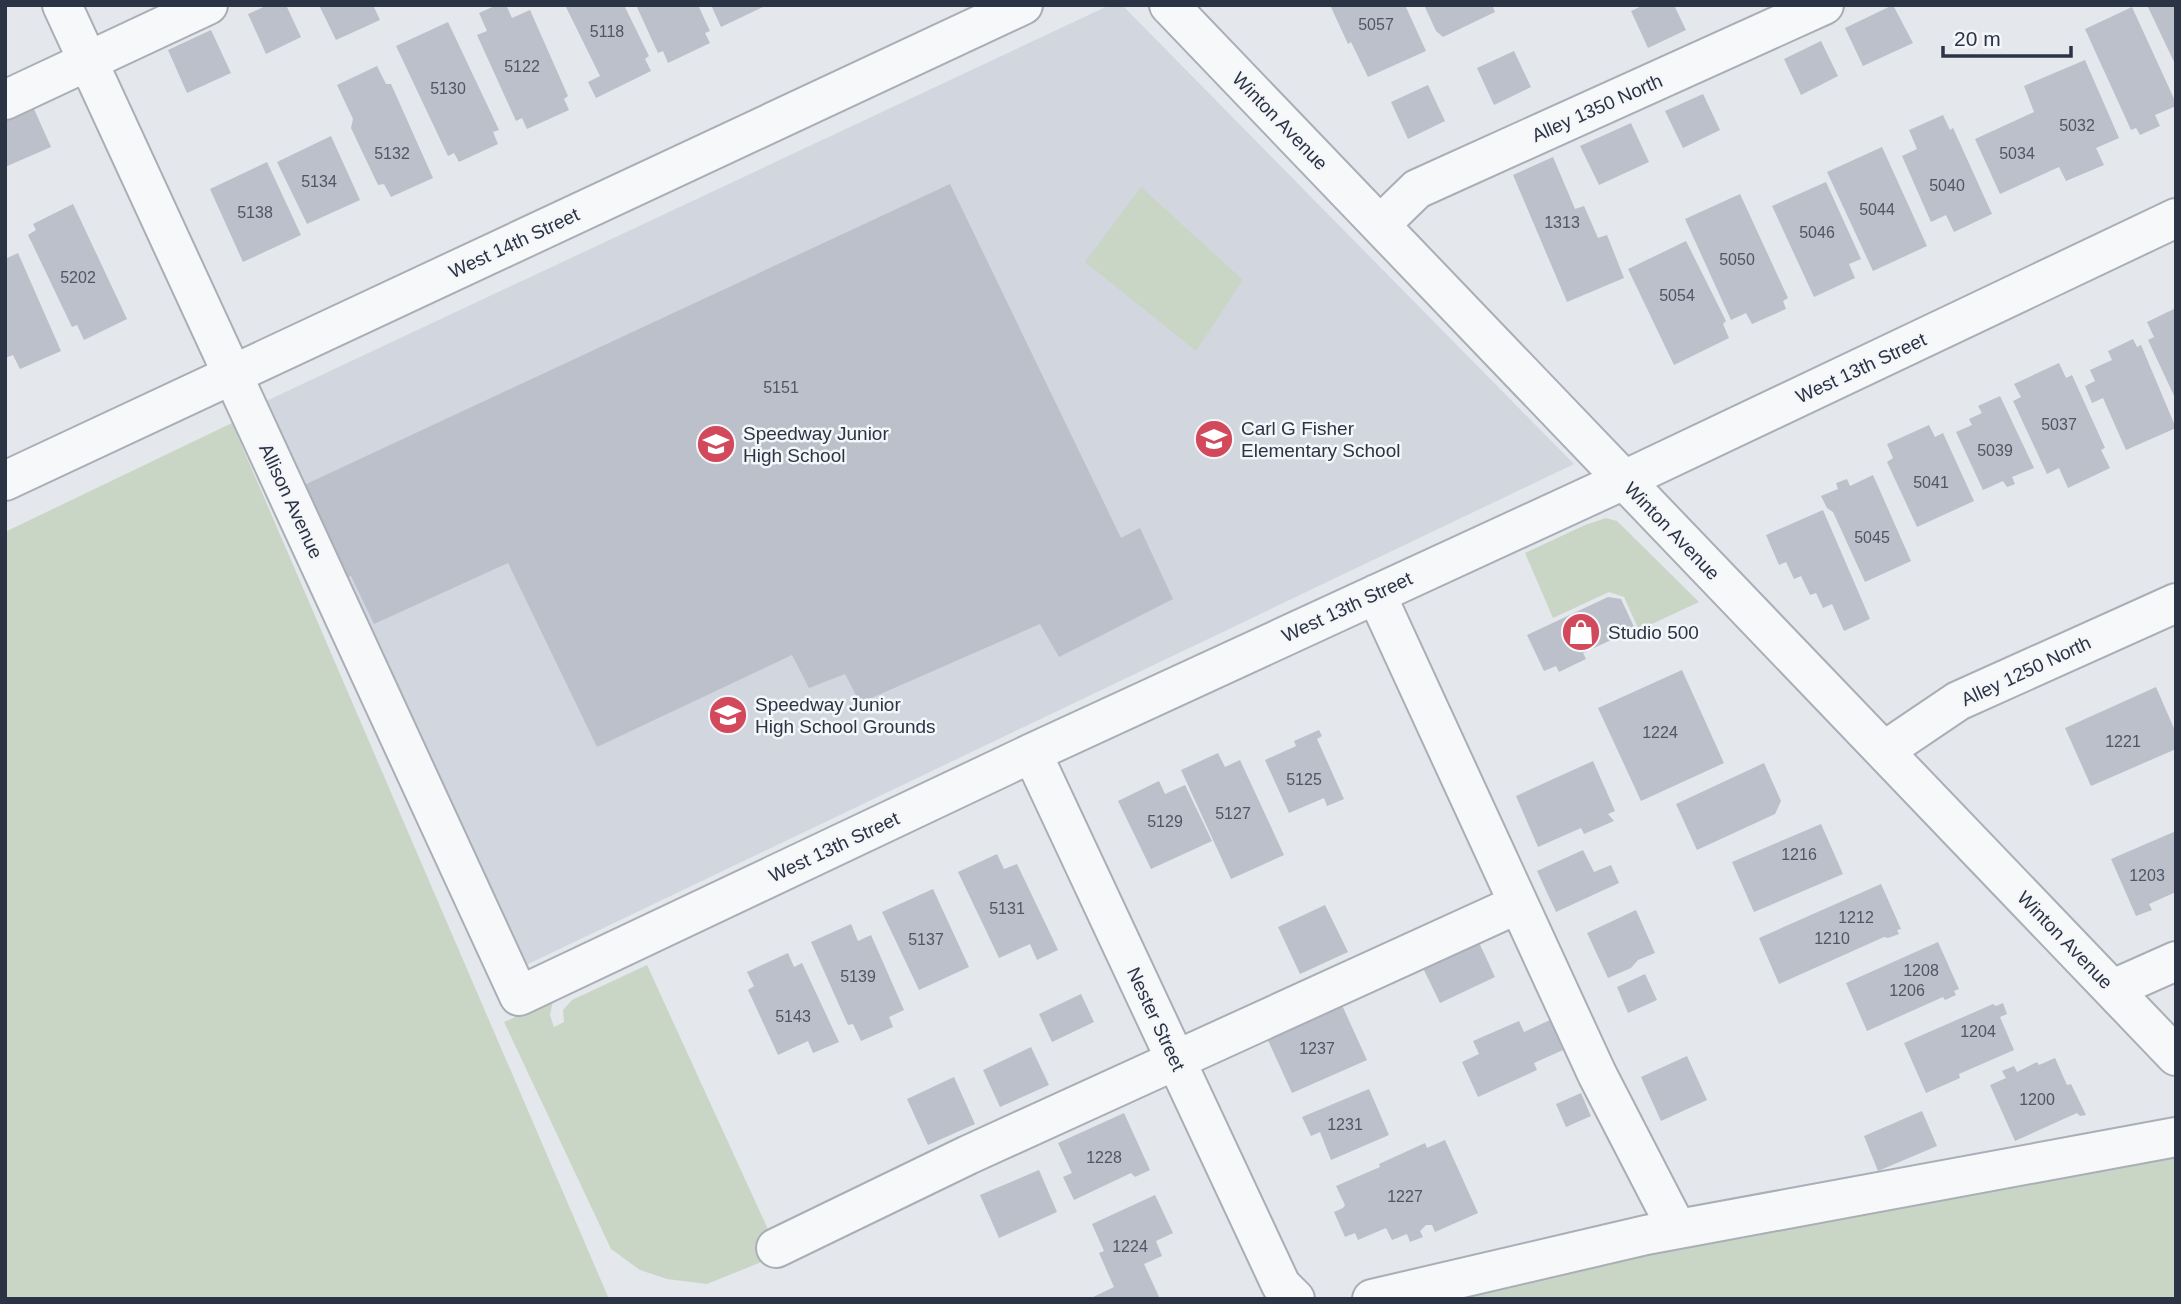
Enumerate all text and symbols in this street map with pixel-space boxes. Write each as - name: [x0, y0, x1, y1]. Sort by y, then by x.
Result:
- scale bar: [1943, 14, 2071, 58]
- house number: 5057: [1358, 16, 1394, 33]
- house number: 5118: [590, 23, 624, 40]
- text: 20 m: [1954, 27, 2001, 50]
- house number: 5122: [504, 58, 540, 75]
- street label: Winton Avenue: [1228, 68, 1332, 174]
- street label: Alley 1350 North: [1529, 70, 1665, 146]
- house number: 5130: [430, 80, 466, 97]
- house number: 5032: [2059, 117, 2095, 134]
- house number: 5132: [374, 145, 410, 162]
- house number: 5034: [1999, 145, 2035, 162]
- house number: 5134: [301, 173, 337, 190]
- house number: 5040: [1929, 177, 1965, 194]
- house number: 5044: [1859, 201, 1895, 218]
- street label: West 14th Street: [446, 203, 583, 282]
- house number: 5138: [237, 204, 273, 221]
- house number: 1313: [1544, 214, 1580, 231]
- house number: 5046: [1799, 224, 1835, 241]
- house number: 5050: [1719, 251, 1755, 268]
- house number: 5202: [60, 269, 96, 286]
- house number: 5054: [1659, 287, 1695, 304]
- street label: West 13th Street: [1793, 328, 1930, 407]
- house number: 5151: [763, 379, 799, 396]
- house number: 5037: [2041, 416, 2077, 433]
- school or university icon: Carl G Fisher Elementary School: [1193, 418, 1235, 460]
- place label: Carl G Fisher Elementary School: [1241, 418, 1400, 461]
- school or university icon: Speedway Junior High School: [695, 423, 737, 465]
- place label: Speedway Junior High School: [743, 423, 889, 466]
- street label: Allison Avenue: [255, 440, 327, 562]
- house number: 5039: [1977, 442, 2013, 459]
- house number: 5041: [1913, 474, 1949, 491]
- street label: Winton Avenue: [1620, 478, 1724, 584]
- house number: 5045: [1854, 529, 1890, 546]
- street label: West 13th Street: [1279, 567, 1416, 646]
- shop icon: Studio 500: [1560, 611, 1602, 653]
- place label: Studio 500: [1608, 622, 1699, 643]
- street label: Alley 1250 North: [1958, 632, 2094, 710]
- school or university icon: Speedway Junior High School Grounds: [707, 694, 749, 736]
- place label: Speedway Junior High School Grounds: [755, 694, 936, 737]
- house number: 1224: [1642, 724, 1678, 741]
- house number: 1221: [2105, 733, 2141, 750]
- house number: 5125: [1286, 771, 1322, 788]
- house number: 5127: [1215, 805, 1251, 822]
- street label: West 13th Street: [766, 807, 903, 886]
- house number: 5129: [1147, 813, 1183, 830]
- house number: 1216: [1781, 846, 1817, 863]
- house number: 1203: [2129, 867, 2165, 884]
- street label: Winton Avenue: [2013, 887, 2117, 993]
- house number: 5131: [989, 900, 1025, 917]
- house number: 1212: [1838, 909, 1874, 926]
- house number: 1210: [1814, 930, 1850, 947]
- house number: 5137: [908, 931, 944, 948]
- house number: 1208: [1903, 962, 1939, 979]
- street label: Nester Street: [1123, 964, 1189, 1075]
- house number: 5139: [840, 968, 876, 985]
- house number: 1206: [1889, 982, 1925, 999]
- house number: 5143: [775, 1008, 811, 1025]
- house number: 1204: [1960, 1023, 1996, 1040]
- house number: 1237: [1299, 1040, 1335, 1057]
- house number: 1200: [2019, 1091, 2055, 1108]
- house number: 1231: [1327, 1116, 1363, 1133]
- house number: 1228: [1086, 1149, 1122, 1166]
- house number: 1227: [1387, 1188, 1423, 1205]
- house number: 1224: [1112, 1238, 1148, 1255]

